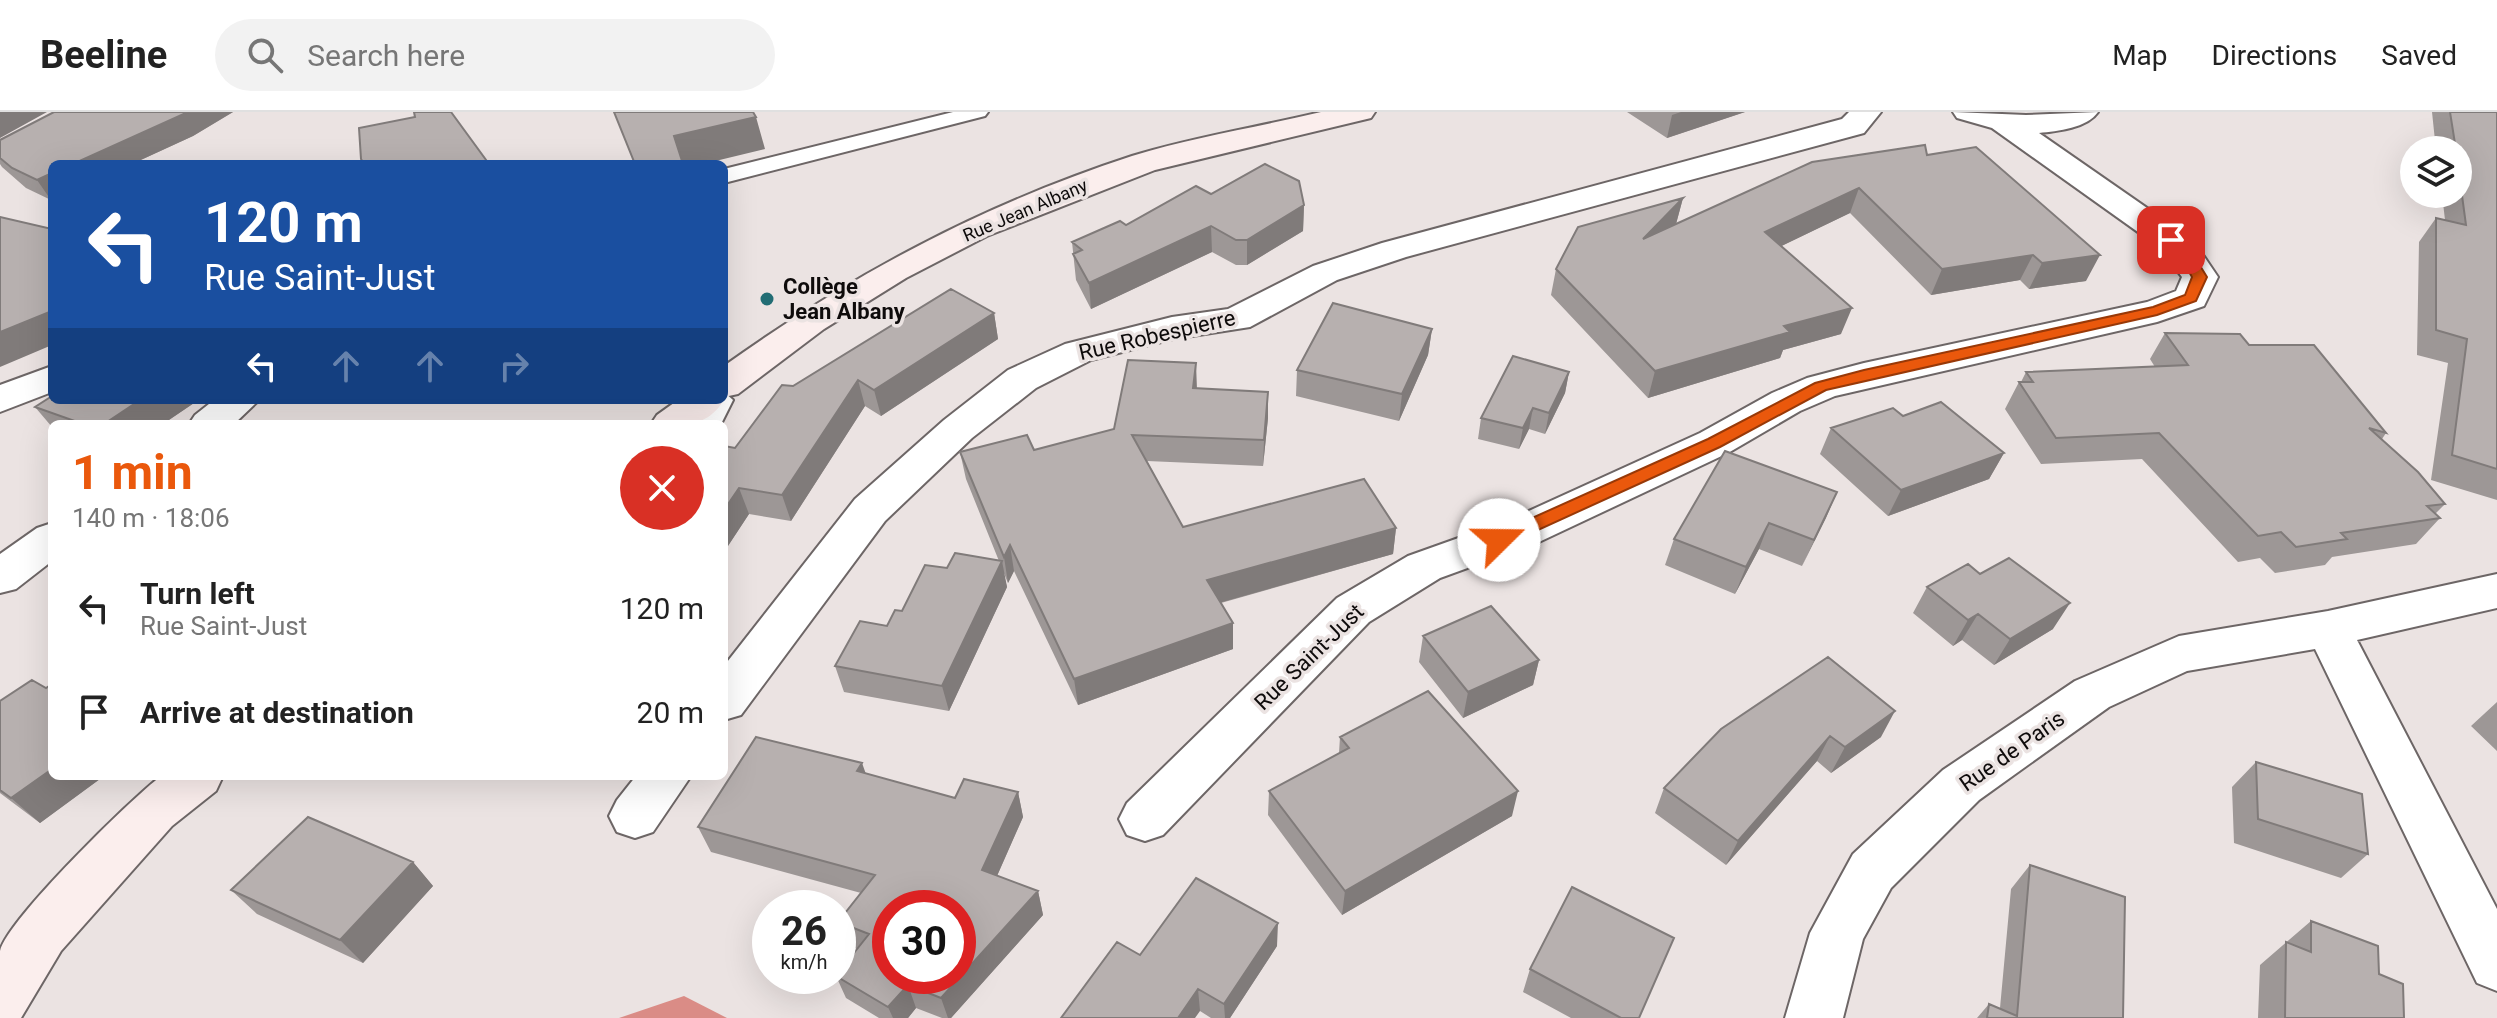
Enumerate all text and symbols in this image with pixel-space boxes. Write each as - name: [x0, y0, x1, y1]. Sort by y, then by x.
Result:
- search box: [215, 19, 775, 91]
- text: Beeline: [40, 33, 167, 77]
- icon: search: [243, 33, 287, 77]
- text: Search here: [307, 38, 465, 73]
- text: Map: [2112, 39, 2168, 72]
- text: Directions: [2212, 39, 2337, 72]
- text: Saved: [2381, 39, 2457, 72]
- map controls: [2400, 136, 2472, 208]
- button: layers: [2400, 136, 2472, 208]
- street label: Rue Jean Albany: [960, 174, 1091, 246]
- text: 120 m: [204, 190, 363, 256]
- icon: left: [72, 192, 176, 296]
- pin: [2137, 206, 2205, 274]
- icon: arrive: [2149, 218, 2193, 262]
- text: Rue Saint-Just: [204, 257, 435, 299]
- place label: Collège Jean Albany: [783, 274, 906, 324]
- marker: Collège Jean Albany: [758, 290, 776, 308]
- street label: Rue Robespierre: [1076, 305, 1238, 365]
- icon: left: [240, 344, 284, 388]
- icon: ahead: [324, 344, 368, 388]
- icon: ahead: [408, 344, 452, 388]
- icon: right: [492, 344, 536, 388]
- text: 1 min: [72, 444, 193, 501]
- button: close: [620, 446, 704, 530]
- position arrow: [1457, 498, 1541, 582]
- text: 140 m · 18:06: [72, 503, 230, 533]
- text: Turn left: [140, 576, 255, 611]
- icon: left: [72, 586, 116, 630]
- text: 120 m: [620, 591, 704, 626]
- street label: Rue Saint-Just: [1249, 599, 1369, 715]
- text: Rue Saint-Just: [140, 611, 307, 641]
- icon: arrive: [72, 690, 116, 734]
- text: Arrive at destination: [140, 695, 414, 730]
- text: 20 m: [637, 695, 704, 730]
- street label: Rue de Paris: [1955, 706, 2069, 796]
- speed limit sign: 30: [872, 890, 976, 994]
- text: 26: [781, 908, 827, 955]
- text: km/h: [781, 950, 827, 974]

